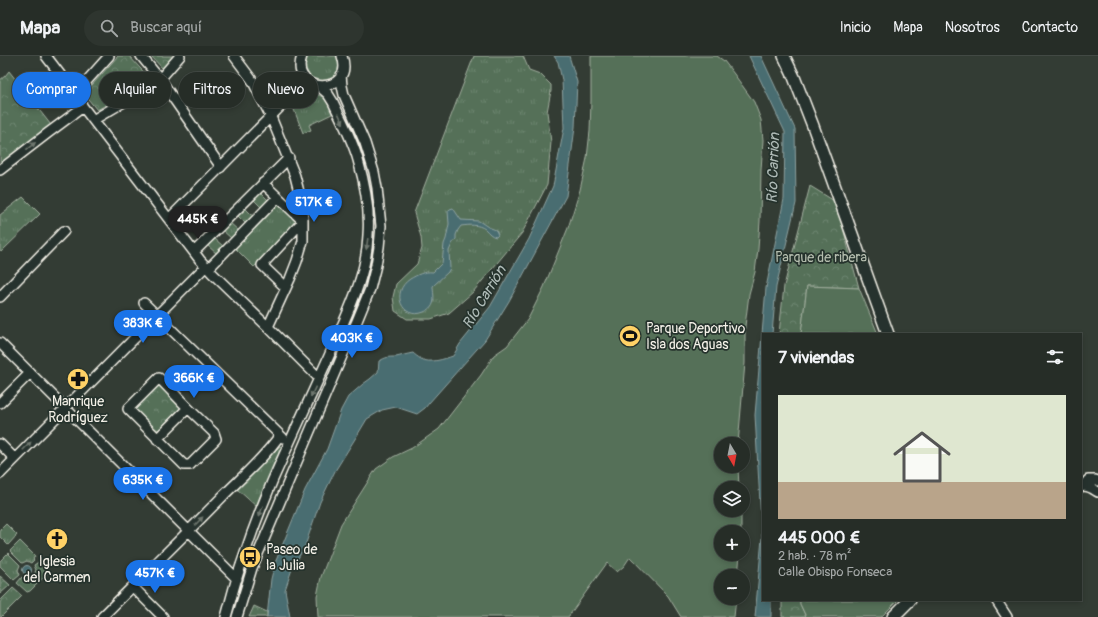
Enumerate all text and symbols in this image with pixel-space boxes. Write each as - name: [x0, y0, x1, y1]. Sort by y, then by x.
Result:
- search box: [84, 10, 364, 46]
- text: Mapa: [20, 16, 60, 40]
- icon: search: [98, 17, 120, 39]
- text: Buscar aquí: [130, 18, 202, 37]
- text: Inicio: [840, 19, 871, 36]
- text: Mapa: [893, 19, 923, 36]
- text: Nosotros: [945, 19, 1000, 36]
- text: Contacto: [1022, 19, 1078, 36]
- chip: Comprar: [12, 72, 91, 108]
- chip: Alquilar: [99, 72, 171, 108]
- chip: Filtros: [179, 72, 245, 108]
- chip: Nuevo: [253, 72, 318, 108]
- one-way arrow: [338, 113, 344, 125]
- water label: Río Carrión: [763, 131, 784, 204]
- one-way arrow: [25, 142, 36, 150]
- pin: 517K €: [281, 189, 347, 223]
- text: 517K €: [295, 194, 333, 210]
- pin: 445K €: [165, 206, 231, 240]
- text: 445K €: [177, 211, 219, 227]
- one-way arrow: [364, 238, 370, 250]
- park label: Parque de ribera: [775, 249, 867, 266]
- water label: Río Carrión: [458, 261, 512, 332]
- pin: 383K €: [110, 310, 176, 344]
- text: 383K €: [123, 315, 163, 331]
- place label: Parque Deportivo Isla dos Aguas: [646, 320, 746, 353]
- sports icon: Parque Deportivo Isla dos Aguas: [617, 323, 643, 349]
- pin: 403K €: [319, 325, 385, 359]
- text: 403K €: [331, 330, 373, 346]
- icon: filters: [1044, 346, 1066, 368]
- text: 7 viviendas: [778, 347, 854, 368]
- pin: 366K €: [161, 365, 227, 399]
- pharmacy icon: Manrique Rodríguez: [65, 366, 91, 392]
- text: 366K €: [173, 370, 215, 386]
- one-way arrow: [310, 386, 316, 397]
- place label: Manrique Rodríguez: [48, 393, 108, 426]
- icon: home: [886, 421, 958, 493]
- north arrow: [714, 437, 750, 473]
- map controls: [714, 437, 750, 605]
- one-way arrow: [23, 441, 32, 451]
- pin: 635K €: [110, 467, 176, 501]
- text: 635K €: [122, 472, 164, 488]
- button: layers: [714, 481, 750, 517]
- one-way arrow: [257, 505, 263, 517]
- one-way arrow: [194, 516, 204, 526]
- button: +: [714, 525, 750, 561]
- church icon: Iglesia del Carmen: [44, 526, 70, 552]
- text: 445 000 €: [778, 527, 860, 548]
- place label: Paseo de la Julia: [266, 541, 317, 574]
- bus stop icon: Paseo de la Julia: [237, 544, 263, 570]
- text: 2 hab. · 78 m²: [778, 548, 852, 564]
- place label: Iglesia del Carmen: [23, 553, 91, 586]
- pin: 457K €: [122, 560, 188, 594]
- text: Calle Obispo Fonseca: [778, 564, 892, 580]
- text: 457K €: [135, 565, 175, 581]
- button: −: [714, 569, 750, 605]

